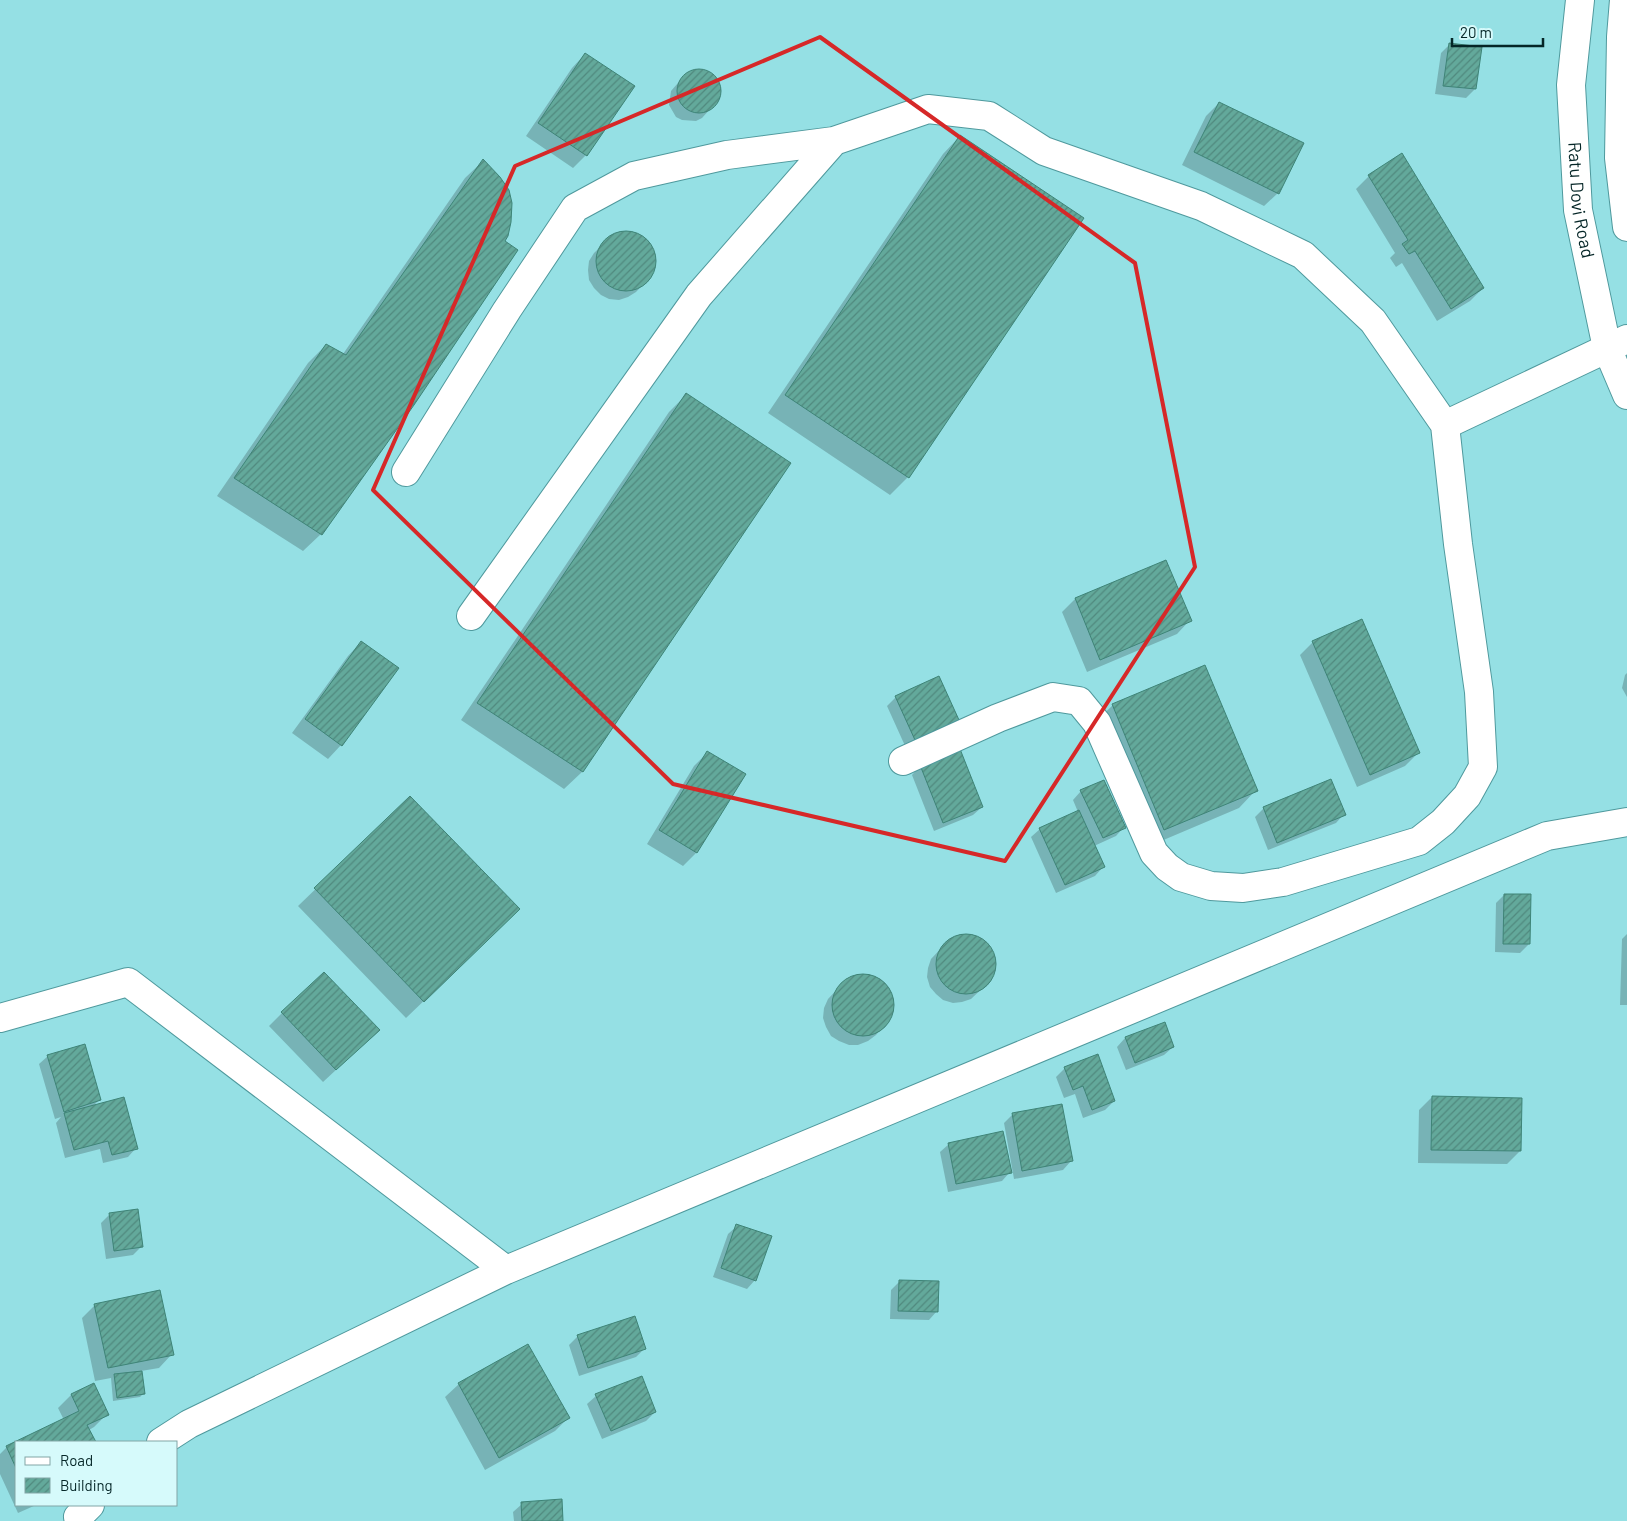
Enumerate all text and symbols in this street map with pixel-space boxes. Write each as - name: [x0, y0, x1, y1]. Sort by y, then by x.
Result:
- scale bar: [1452, 15, 1543, 47]
- text: 20 m: [1460, 23, 1492, 41]
- street label: Ratu Dovi Road: [1564, 141, 1600, 260]
- legend: [15, 1441, 178, 1506]
- text: Road: [60, 1451, 93, 1469]
- text: Building: [60, 1476, 113, 1494]

